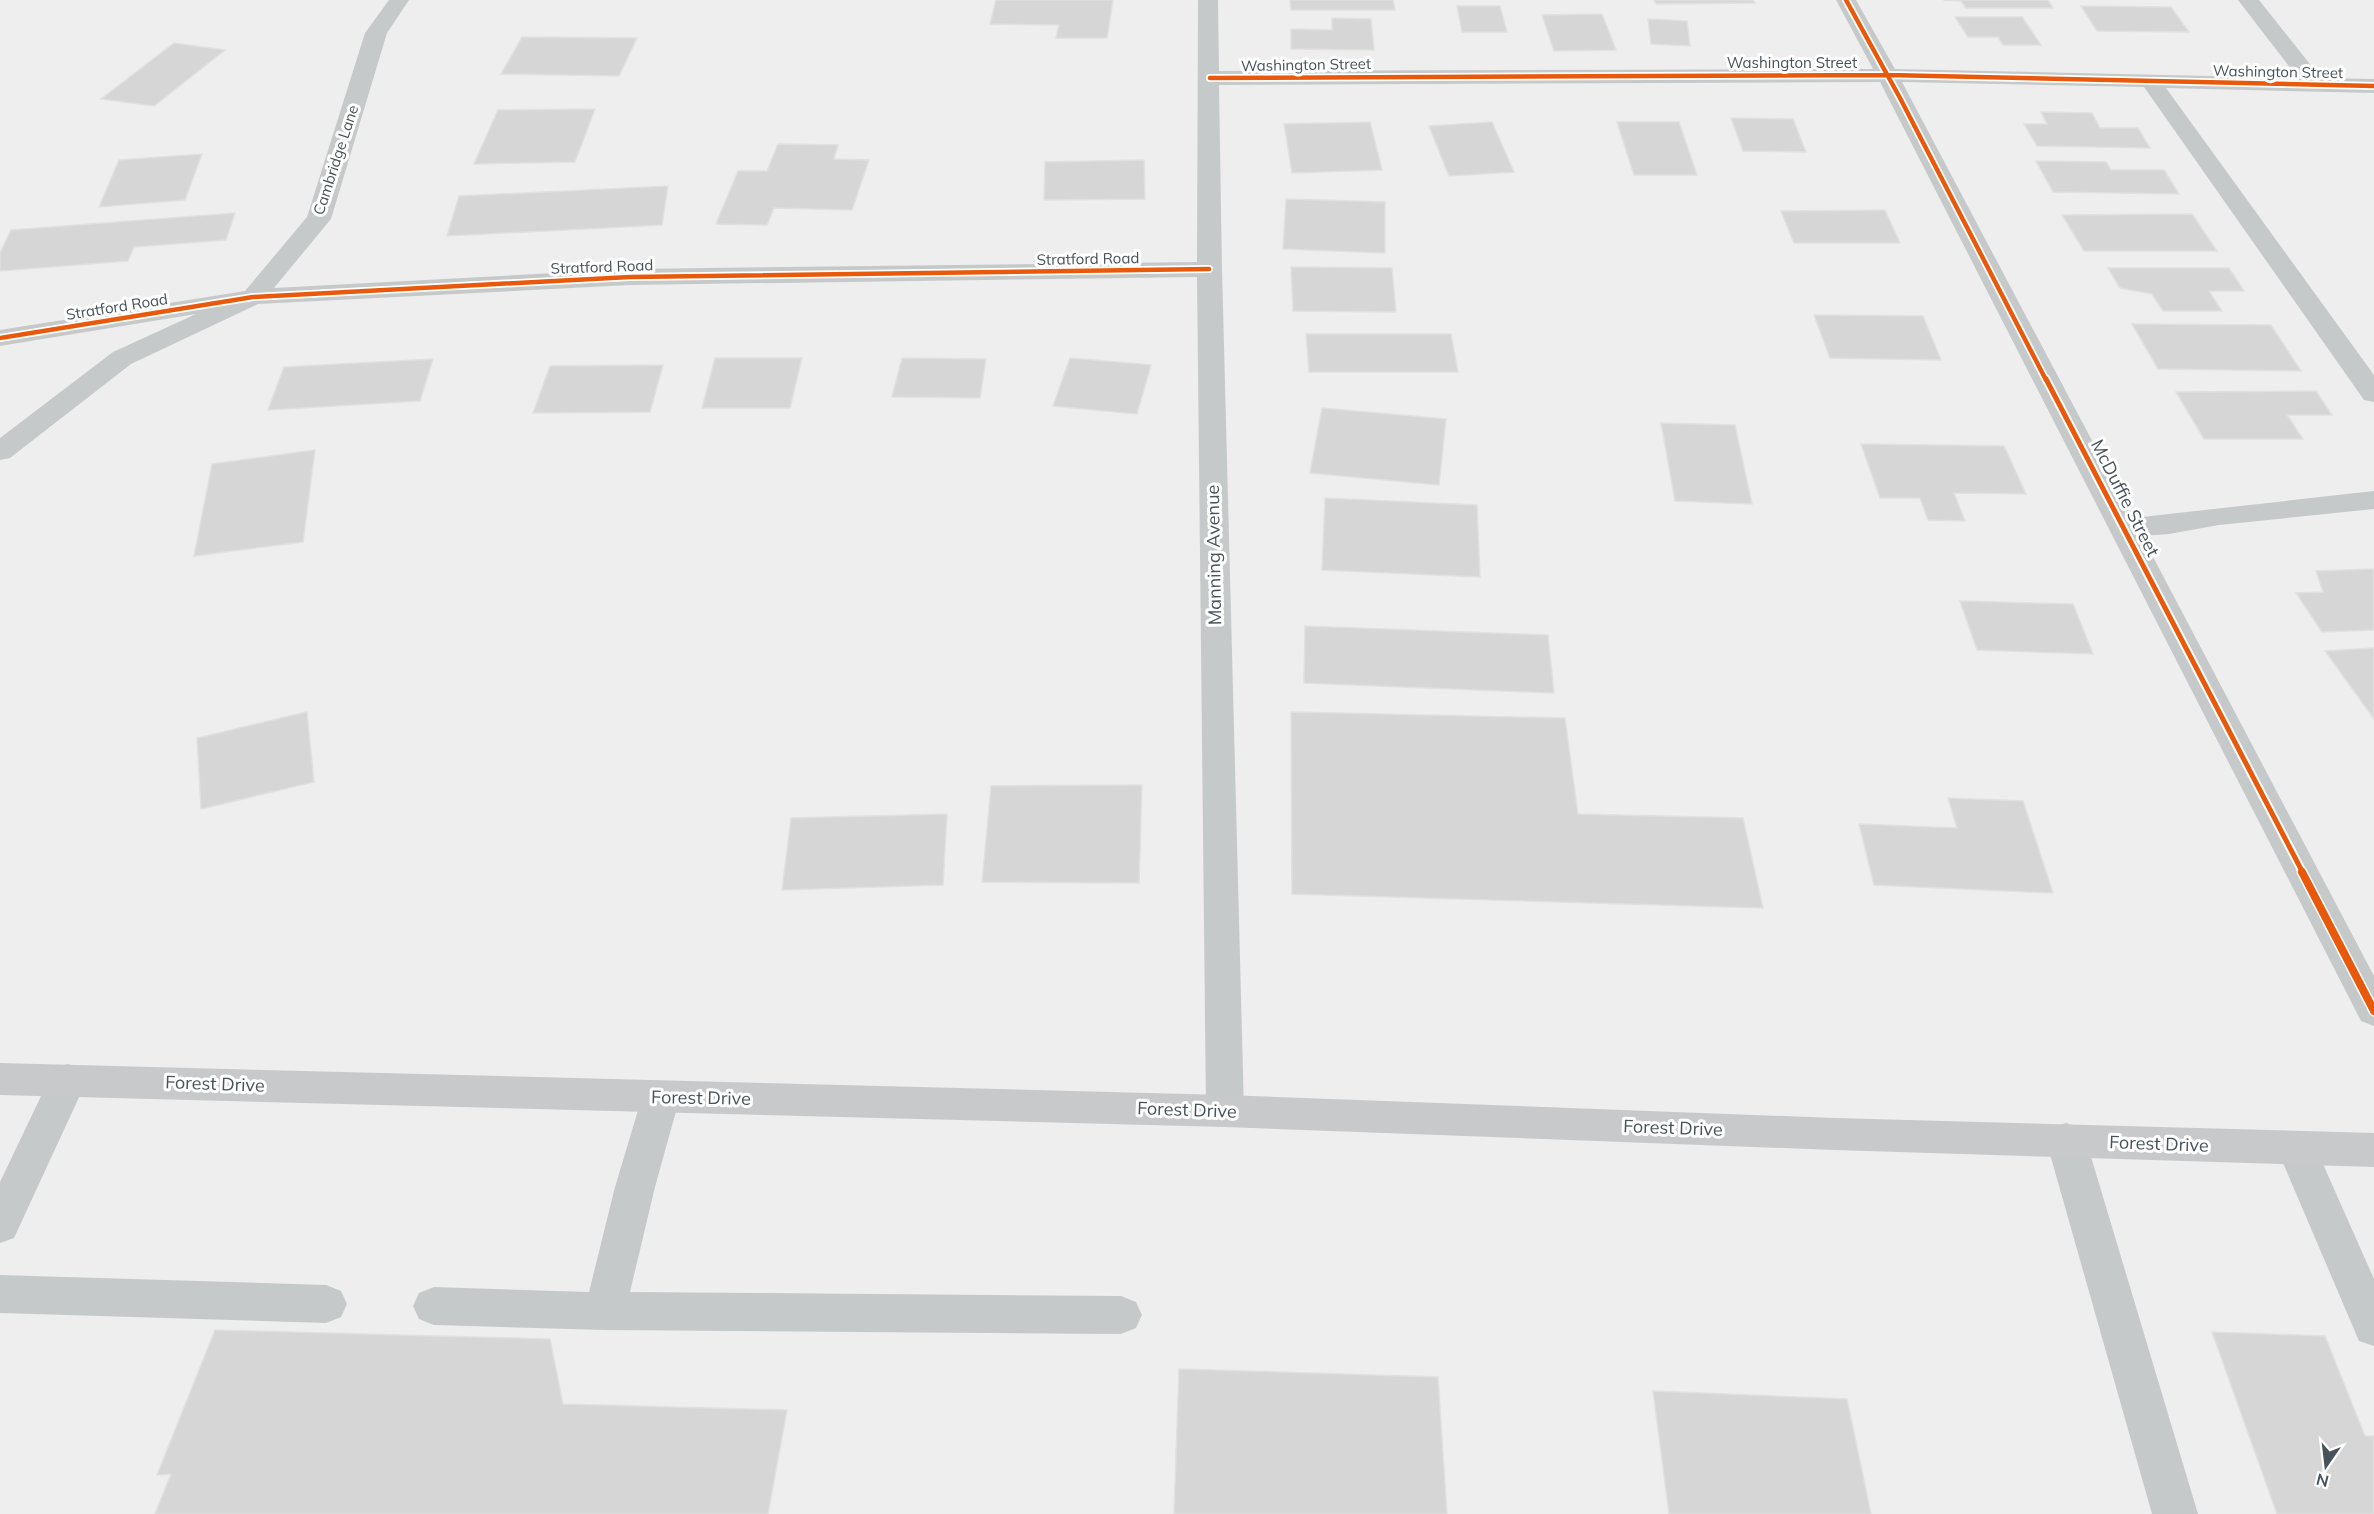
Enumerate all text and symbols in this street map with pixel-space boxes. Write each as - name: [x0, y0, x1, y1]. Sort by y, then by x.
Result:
- street label: Washington Street: [1727, 53, 1857, 72]
- street label: Washington Street: [1241, 54, 1371, 75]
- street label: Washington Street: [2213, 61, 2343, 82]
- street label: Cambridge Lane: [309, 102, 362, 217]
- street label: Stratford Road: [1036, 248, 1139, 269]
- street label: Stratford Road: [550, 255, 654, 278]
- street label: Stratford Road: [65, 289, 169, 324]
- street label: McDuffie Street: [2086, 435, 2165, 560]
- street label: Manning Avenue: [1201, 485, 1226, 625]
- street label: Forest Drive: [165, 1070, 265, 1097]
- street label: Forest Drive: [651, 1085, 751, 1110]
- street label: Forest Drive: [1137, 1096, 1237, 1123]
- street label: Forest Drive: [1623, 1114, 1723, 1141]
- street label: Forest Drive: [2109, 1130, 2209, 1157]
- north arrow: [2296, 1436, 2356, 1496]
- text: N: [2314, 1469, 2331, 1492]

